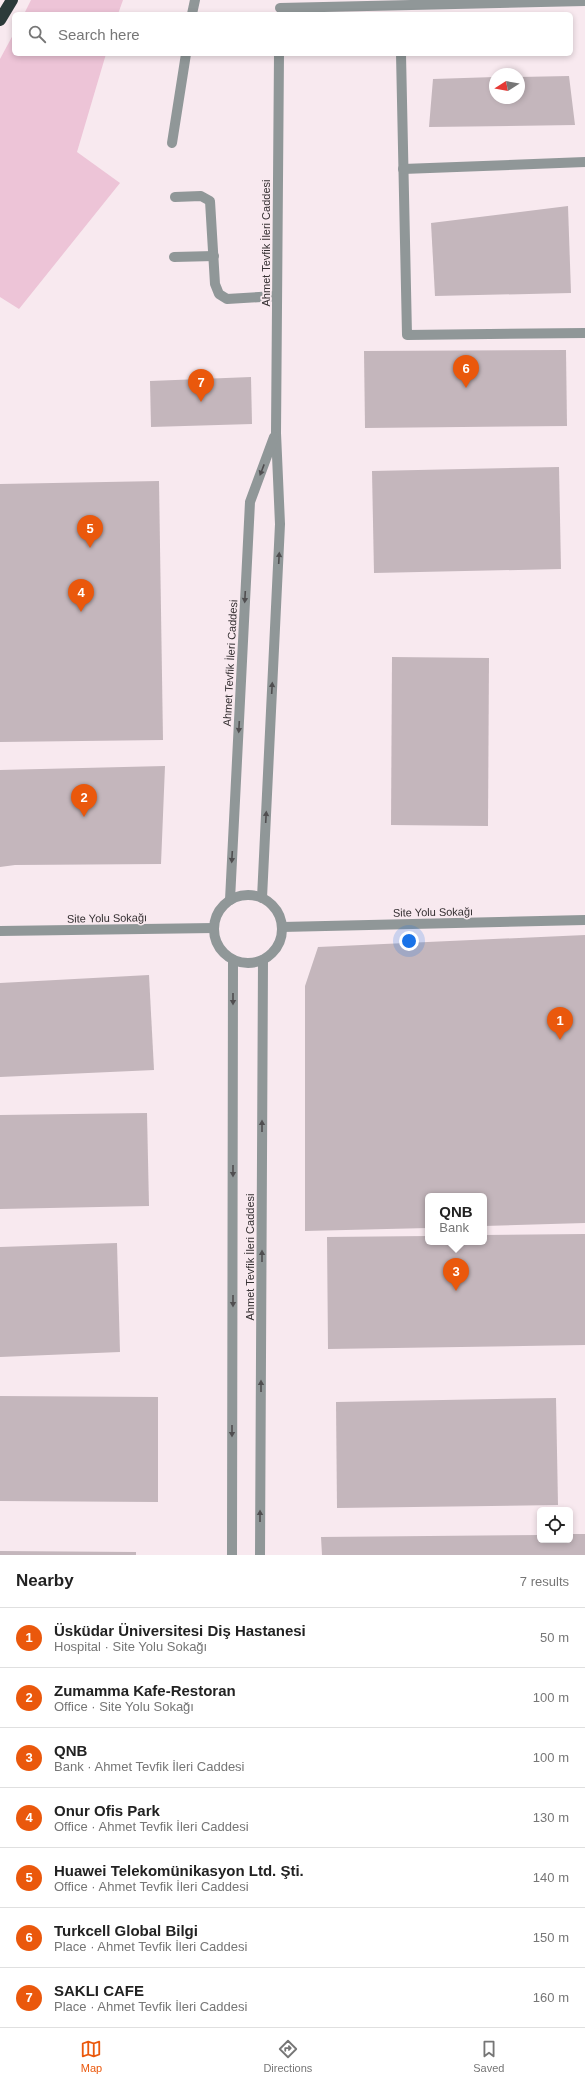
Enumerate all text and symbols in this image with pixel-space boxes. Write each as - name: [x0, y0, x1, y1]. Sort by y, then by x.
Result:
- search box: [12, 12, 573, 56]
- icon: search: [26, 23, 48, 45]
- text: Search here: [58, 26, 140, 43]
- north arrow: [489, 68, 525, 104]
- street label: Ahmet Tevfik İleri Caddesi: [260, 180, 272, 306]
- pin: 6: [453, 355, 479, 388]
- pin: 7: [188, 369, 214, 402]
- one-way arrow: [259, 464, 265, 476]
- pin: 5: [77, 515, 103, 548]
- one-way arrow: [275, 552, 282, 564]
- pin: 4: [68, 579, 94, 612]
- one-way arrow: [242, 591, 249, 603]
- street label: Ahmet Tevfik İleri Caddesi: [221, 599, 239, 727]
- one-way arrow: [269, 682, 276, 694]
- one-way arrow: [235, 721, 242, 733]
- pin: 2: [71, 784, 97, 817]
- one-way arrow: [263, 810, 269, 823]
- one-way arrow: [229, 851, 236, 863]
- street label: Site Yolu Sokağı: [393, 905, 473, 919]
- street label: Site Yolu Sokağı: [67, 911, 147, 925]
- your location: [399, 931, 419, 951]
- one-way arrow: [230, 993, 236, 1006]
- pin: 1: [547, 1007, 573, 1040]
- one-way arrow: [259, 1119, 265, 1132]
- one-way arrow: [230, 1165, 236, 1178]
- popup: [425, 1193, 487, 1245]
- street label: Ahmet Tevfik İleri Caddesi: [244, 1194, 256, 1320]
- text: QNB: [439, 1203, 473, 1220]
- text: Bank: [439, 1220, 469, 1235]
- one-way arrow: [259, 1249, 265, 1262]
- pin: 3: [443, 1258, 469, 1291]
- one-way arrow: [230, 1295, 236, 1308]
- one-way arrow: [258, 1379, 264, 1392]
- one-way arrow: [229, 1425, 235, 1438]
- map controls: [537, 1507, 573, 1543]
- button: locate: [537, 1507, 573, 1543]
- one-way arrow: [257, 1509, 263, 1522]
- text: Nearby: [16, 1571, 74, 1590]
- text: 7 results: [520, 1574, 569, 1589]
- text: Üsküdar Üniversitesi Diş Hastanesi: [54, 1622, 306, 1639]
- text: 1: [25, 1630, 33, 1645]
- text: 50 m: [540, 1630, 569, 1645]
- text: Hospital · Site Yolu Sokağı: [54, 1639, 207, 1654]
- text: Zumamma Kafe-Restoran: [54, 1682, 236, 1699]
- text: 2: [25, 1690, 33, 1705]
- text: 100 m: [533, 1690, 569, 1705]
- text: Office · Site Yolu Sokağı: [54, 1699, 194, 1714]
- text: QNB: [54, 1742, 87, 1759]
- text: 3: [25, 1750, 33, 1765]
- text: 100 m: [533, 1750, 569, 1765]
- text: Bank · Ahmet Tevfik İleri Caddesi: [54, 1759, 245, 1774]
- text: Onur Ofis Park: [54, 1802, 160, 1819]
- text: 4: [25, 1810, 33, 1825]
- text: 130 m: [533, 1810, 569, 1825]
- text: Office · Ahmet Tevfik İleri Caddesi: [54, 1819, 249, 1834]
- text: Huawei Telekomünikasyon Ltd. Şti.: [54, 1862, 304, 1879]
- text: 5: [25, 1870, 33, 1885]
- text: 140 m: [533, 1870, 569, 1885]
- text: Office · Ahmet Tevfik İleri Caddesi: [54, 1879, 249, 1894]
- text: Turkcell Global Bilgi: [54, 1922, 198, 1939]
- text: 6: [25, 1930, 33, 1945]
- text: 150 m: [533, 1930, 569, 1945]
- text: Place · Ahmet Tevfik İleri Caddesi: [54, 1939, 247, 1954]
- text: SAKLI CAFE: [54, 1982, 144, 1999]
- text: 7: [25, 1990, 33, 2005]
- text: 160 m: [533, 1990, 569, 2005]
- text: Place · Ahmet Tevfik İleri Caddesi: [54, 1999, 247, 2014]
- tab: Map: [80, 2038, 102, 2074]
- tab: Directions: [263, 2038, 312, 2074]
- tab: Saved: [473, 2038, 504, 2074]

